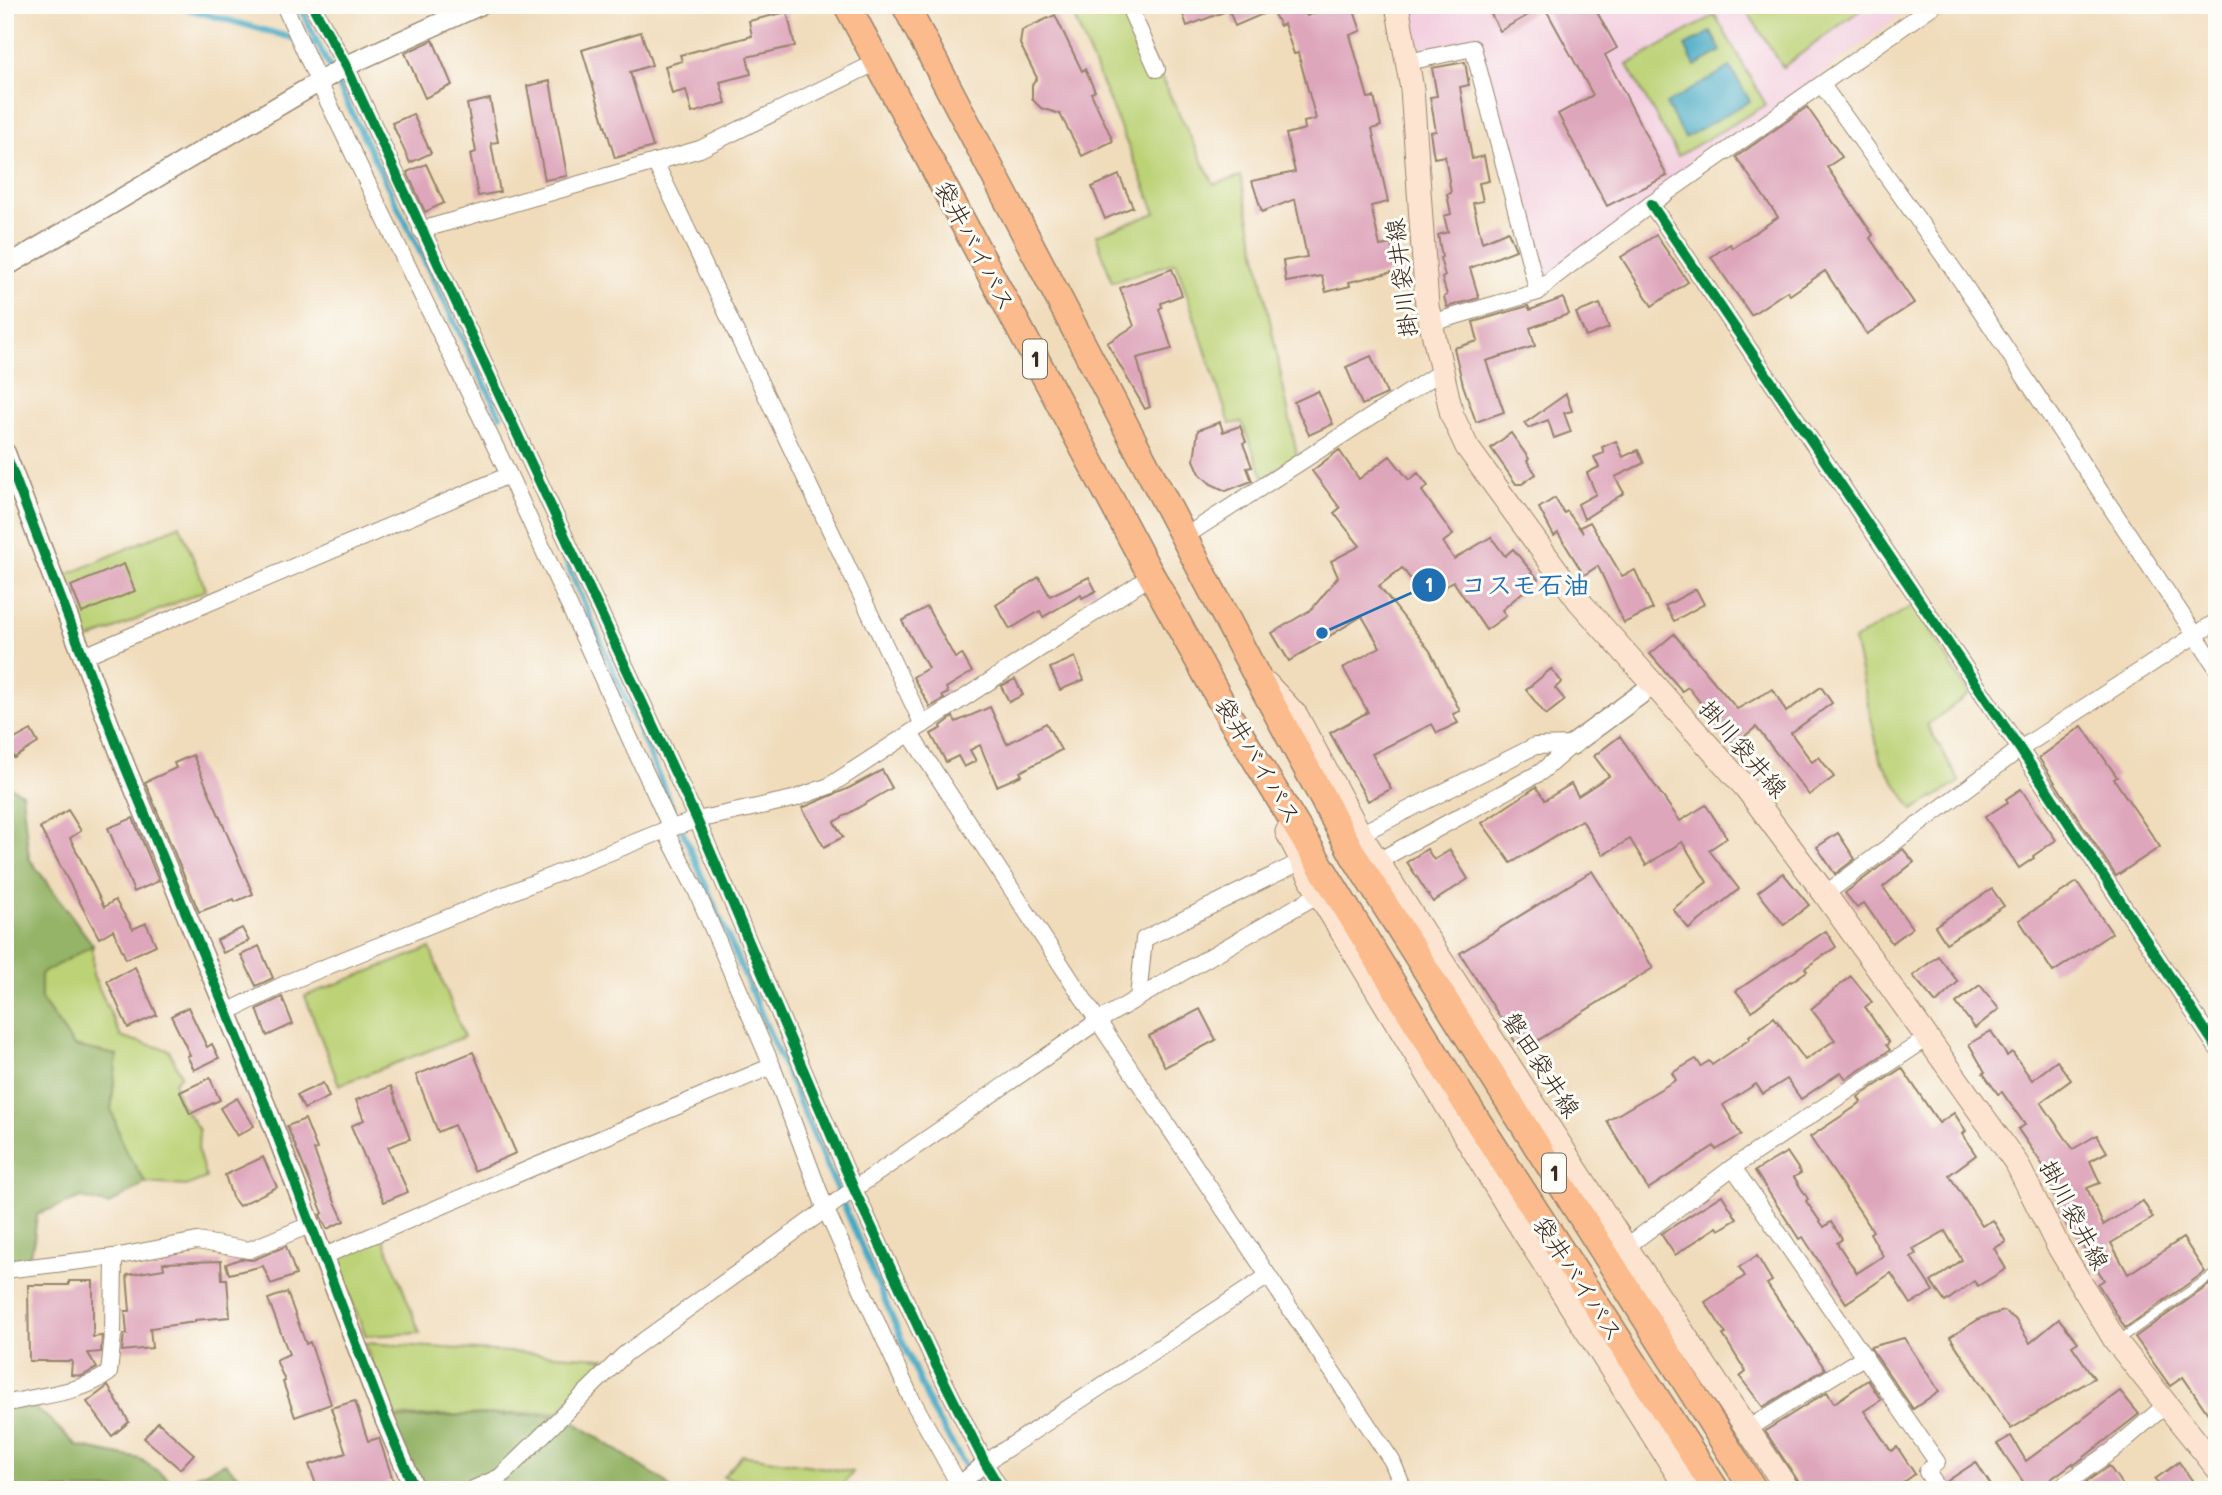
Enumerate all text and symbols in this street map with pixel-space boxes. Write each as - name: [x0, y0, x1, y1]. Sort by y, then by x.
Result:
- street label: 袋井バイパス: [929, 175, 1024, 316]
- street label: 掛川袋井線: [1378, 217, 1423, 340]
- road number: 1: [1023, 340, 1047, 378]
- callout: コスモ石油: [1411, 561, 1604, 608]
- text: コスモ石油: [1461, 567, 1589, 601]
- text: 1: [1424, 570, 1434, 597]
- street label: 袋井バイパス: [1209, 691, 1310, 830]
- street label: 掛川袋井線: [1693, 693, 1795, 803]
- street label: 磐田袋井線: [1497, 1005, 1588, 1123]
- road number: 1: [1542, 1154, 1566, 1192]
- street label: 掛川袋井線: [2033, 1154, 2117, 1275]
- street label: 袋井バイパス: [1527, 1210, 1631, 1347]

